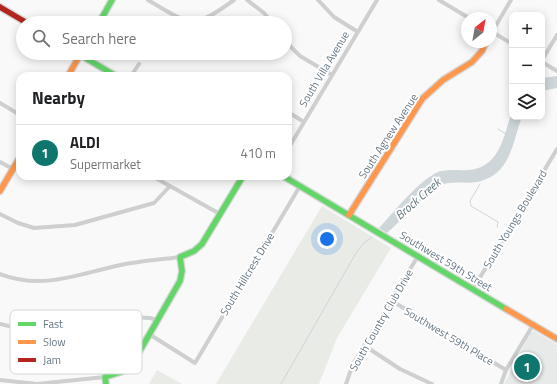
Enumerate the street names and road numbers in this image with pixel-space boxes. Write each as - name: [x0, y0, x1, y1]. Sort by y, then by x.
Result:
- street label: South Villa Avenue: [295, 28, 353, 110]
- street label: South Agnew Avenue: [354, 90, 422, 182]
- street label: South Youngs Boulevard: [479, 167, 551, 271]
- street label: Southwest 59th Street: [397, 227, 495, 295]
- street label: South Hillcrest Drive: [216, 229, 278, 319]
- street label: South Country Club Drive: [345, 266, 417, 374]
- street label: Southwest 59th Place: [401, 303, 497, 369]

